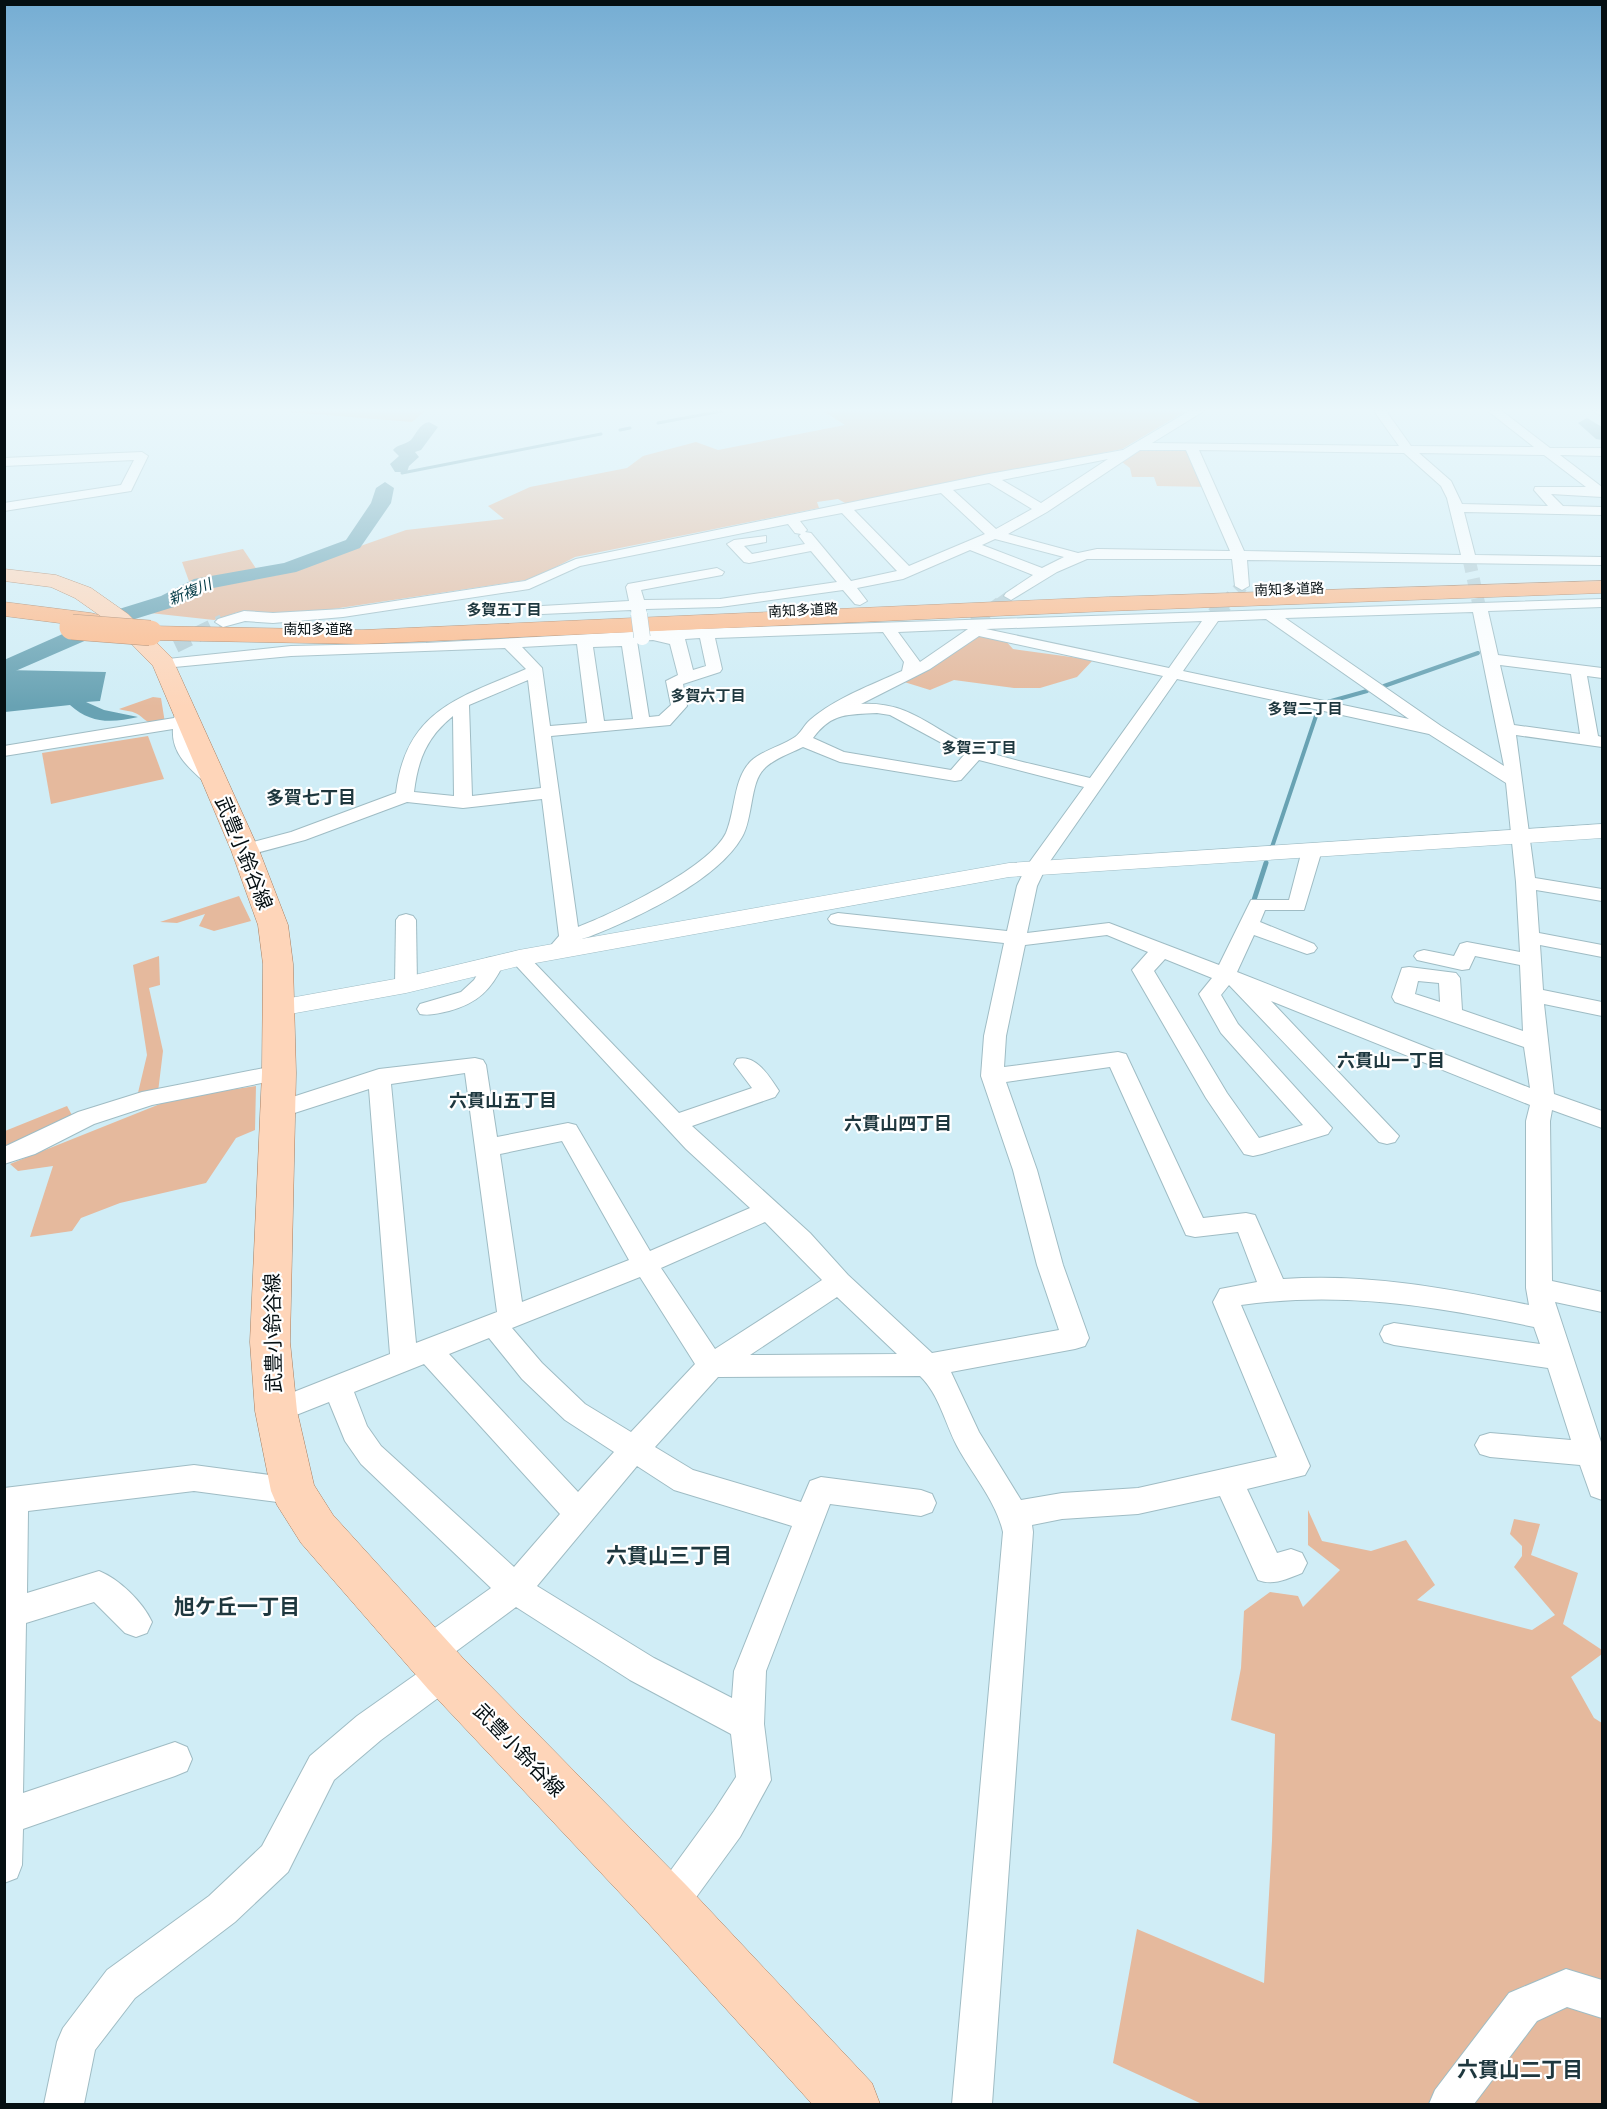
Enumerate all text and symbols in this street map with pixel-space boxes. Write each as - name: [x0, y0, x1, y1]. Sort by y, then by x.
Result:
- water label: 新複川: [165, 573, 216, 609]
- street label: 南知多道路: [1254, 578, 1324, 599]
- street label: 南知多道路: [768, 598, 838, 621]
- district label: 多賀五丁目: [466, 599, 542, 619]
- street label: 南知多道路: [283, 619, 353, 638]
- district label: 多賀六丁目: [670, 685, 746, 705]
- district label: 多賀二丁目: [1267, 698, 1343, 718]
- district label: 多賀三丁目: [941, 737, 1017, 757]
- district label: 多賀七丁目: [266, 785, 356, 809]
- street label: 武豊小鈴谷線: [209, 792, 279, 914]
- district label: 六貫山一丁目: [1337, 1048, 1445, 1072]
- district label: 六貫山五丁目: [449, 1088, 557, 1112]
- district label: 六貫山四丁目: [844, 1111, 952, 1135]
- street label: 武豊小鈴谷線: [258, 1273, 287, 1393]
- district label: 六貫山三丁目: [606, 1541, 732, 1569]
- district label: 旭ケ丘一丁目: [174, 1592, 300, 1620]
- street label: 武豊小鈴谷線: [468, 1697, 571, 1802]
- district label: 六貫山二丁目: [1457, 2055, 1583, 2083]

